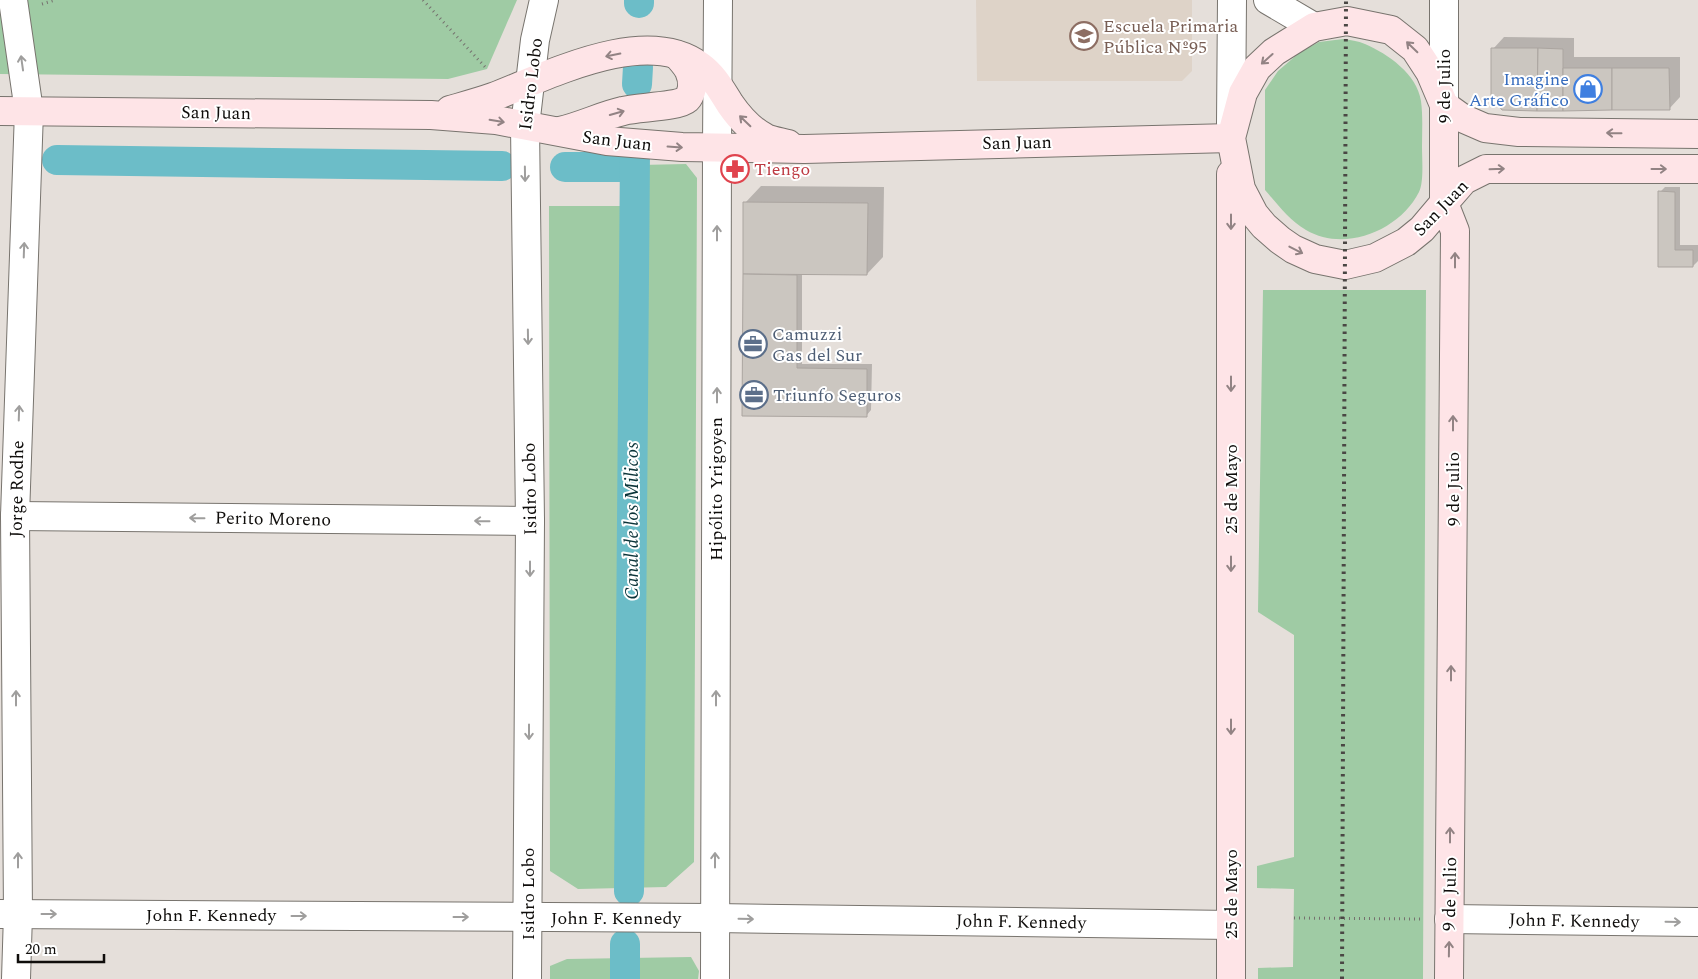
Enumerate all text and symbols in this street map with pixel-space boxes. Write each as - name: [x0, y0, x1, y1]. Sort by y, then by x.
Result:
- place label: Escuela Primaria Pública Nº95: [1103, 13, 1239, 61]
- school or university icon: Escuela Primaria Pública Nº95: [1069, 21, 1099, 51]
- street label: Isidro Lobo: [512, 36, 550, 132]
- one-way arrow: [1406, 41, 1418, 53]
- street label: 9 de Julio: [1431, 49, 1458, 123]
- one-way arrow: [605, 50, 621, 60]
- one-way arrow: [1261, 53, 1274, 65]
- one-way arrow: [17, 55, 27, 71]
- place label: Imagine Arte Gráfico: [1469, 66, 1569, 114]
- shop icon: Imagine Arte Gráfico: [1573, 74, 1603, 104]
- street label: San Juan: [181, 99, 251, 127]
- one-way arrow: [608, 107, 624, 117]
- one-way arrow: [739, 115, 751, 127]
- one-way arrow: [489, 116, 505, 126]
- street label: San Juan: [581, 123, 653, 159]
- one-way arrow: [1607, 128, 1623, 138]
- street label: San Juan: [982, 129, 1052, 157]
- one-way arrow: [667, 142, 683, 151]
- pharmacy icon: Tiengo: [720, 154, 750, 184]
- place label: Tiengo: [754, 156, 810, 183]
- one-way arrow: [1488, 164, 1505, 174]
- one-way arrow: [1651, 164, 1667, 174]
- one-way arrow: [521, 166, 530, 182]
- street label: San Juan: [1407, 173, 1475, 243]
- one-way arrow: [1226, 213, 1236, 229]
- one-way arrow: [712, 225, 722, 242]
- one-way arrow: [20, 243, 29, 259]
- one-way arrow: [1288, 246, 1303, 255]
- one-way arrow: [1450, 253, 1459, 269]
- place label: Camuzzi Gas del Sur: [772, 321, 862, 369]
- one-way arrow: [523, 328, 533, 345]
- office icon: Camuzzi Gas del Sur: [738, 329, 768, 359]
- one-way arrow: [1226, 376, 1236, 392]
- office icon: Triunfo Seguros: [739, 380, 769, 410]
- place label: Triunfo Seguros: [773, 382, 901, 409]
- one-way arrow: [712, 388, 722, 404]
- one-way arrow: [14, 405, 24, 422]
- one-way arrow: [1448, 415, 1458, 432]
- street label: Hipólito Yrigoyen: [703, 417, 730, 561]
- street label: Jorge Rodhe: [3, 440, 31, 538]
- street label: Isidro Lobo: [516, 442, 544, 536]
- water label: Canal de los Milicos: [618, 442, 647, 600]
- street label: 25 de Mayo: [1218, 444, 1245, 534]
- street label: 9 de Julio: [1440, 452, 1467, 526]
- street label: Perito Moreno: [215, 504, 331, 534]
- one-way arrow: [189, 513, 205, 523]
- one-way arrow: [474, 516, 490, 526]
- one-way arrow: [1226, 556, 1236, 572]
- one-way arrow: [525, 561, 535, 577]
- one-way arrow: [1446, 665, 1456, 682]
- one-way arrow: [12, 690, 21, 706]
- one-way arrow: [711, 690, 721, 706]
- one-way arrow: [1226, 718, 1236, 734]
- one-way arrow: [524, 724, 534, 740]
- one-way arrow: [1445, 828, 1455, 844]
- street label: Isidro Lobo: [515, 848, 542, 940]
- street label: 25 de Mayo: [1218, 849, 1245, 939]
- one-way arrow: [13, 853, 23, 869]
- one-way arrow: [710, 853, 720, 869]
- street label: 9 de Julio: [1436, 857, 1464, 931]
- street label: John F. Kennedy: [146, 902, 277, 929]
- street label: John F. Kennedy: [551, 905, 682, 932]
- street label: John F. Kennedy: [1509, 906, 1641, 936]
- street label: John F. Kennedy: [956, 907, 1088, 937]
- one-way arrow: [40, 909, 56, 919]
- one-way arrow: [290, 911, 306, 921]
- one-way arrow: [452, 912, 469, 922]
- one-way arrow: [738, 914, 754, 923]
- one-way arrow: [1665, 917, 1681, 926]
- scale bar: [18, 932, 104, 964]
- text: 20 m: [25, 938, 57, 961]
- one-way arrow: [1444, 941, 1454, 958]

